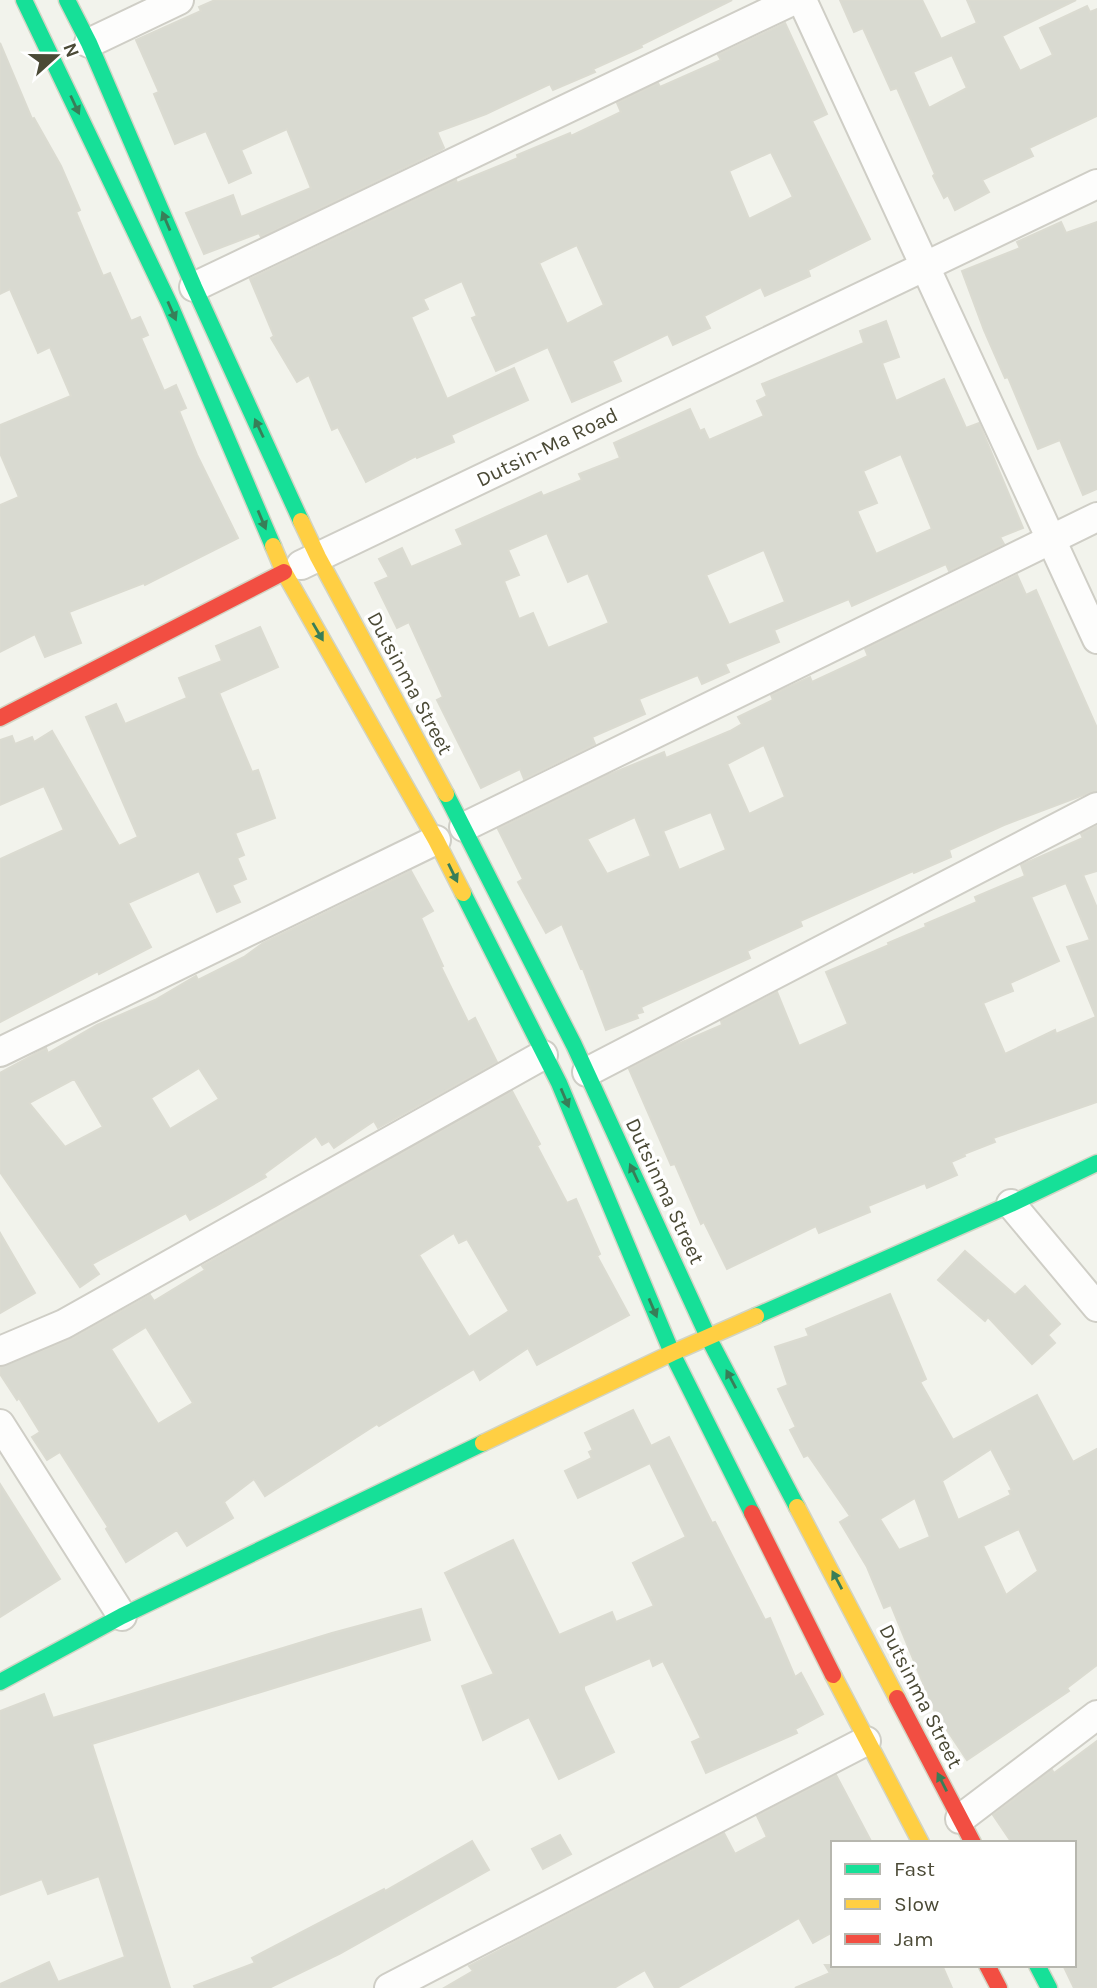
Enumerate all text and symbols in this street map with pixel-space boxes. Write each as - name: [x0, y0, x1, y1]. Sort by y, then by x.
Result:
- north arrow: [21, 21, 91, 91]
- text: N: [58, 40, 84, 61]
- one-way arrow: [70, 95, 81, 116]
- one-way arrow: [160, 210, 171, 231]
- one-way arrow: [166, 301, 178, 321]
- street label: Dutsin-Ma Road: [472, 402, 622, 492]
- one-way arrow: [253, 418, 265, 438]
- one-way arrow: [256, 510, 268, 530]
- street label: Dutsinma Street: [362, 607, 458, 759]
- one-way arrow: [312, 622, 324, 641]
- one-way arrow: [447, 863, 458, 883]
- one-way arrow: [560, 1088, 571, 1109]
- street label: Dutsinma Street: [621, 1114, 709, 1268]
- one-way arrow: [628, 1163, 640, 1183]
- one-way arrow: [648, 1298, 659, 1319]
- one-way arrow: [725, 1369, 736, 1389]
- one-way arrow: [831, 1570, 842, 1590]
- street label: Dutsinma Street: [874, 1620, 968, 1772]
- one-way arrow: [936, 1772, 947, 1792]
- legend: [831, 1841, 1076, 1967]
- text: Fast: [894, 1857, 935, 1881]
- text: Slow: [894, 1892, 939, 1916]
- text: Jam: [894, 1927, 934, 1951]

